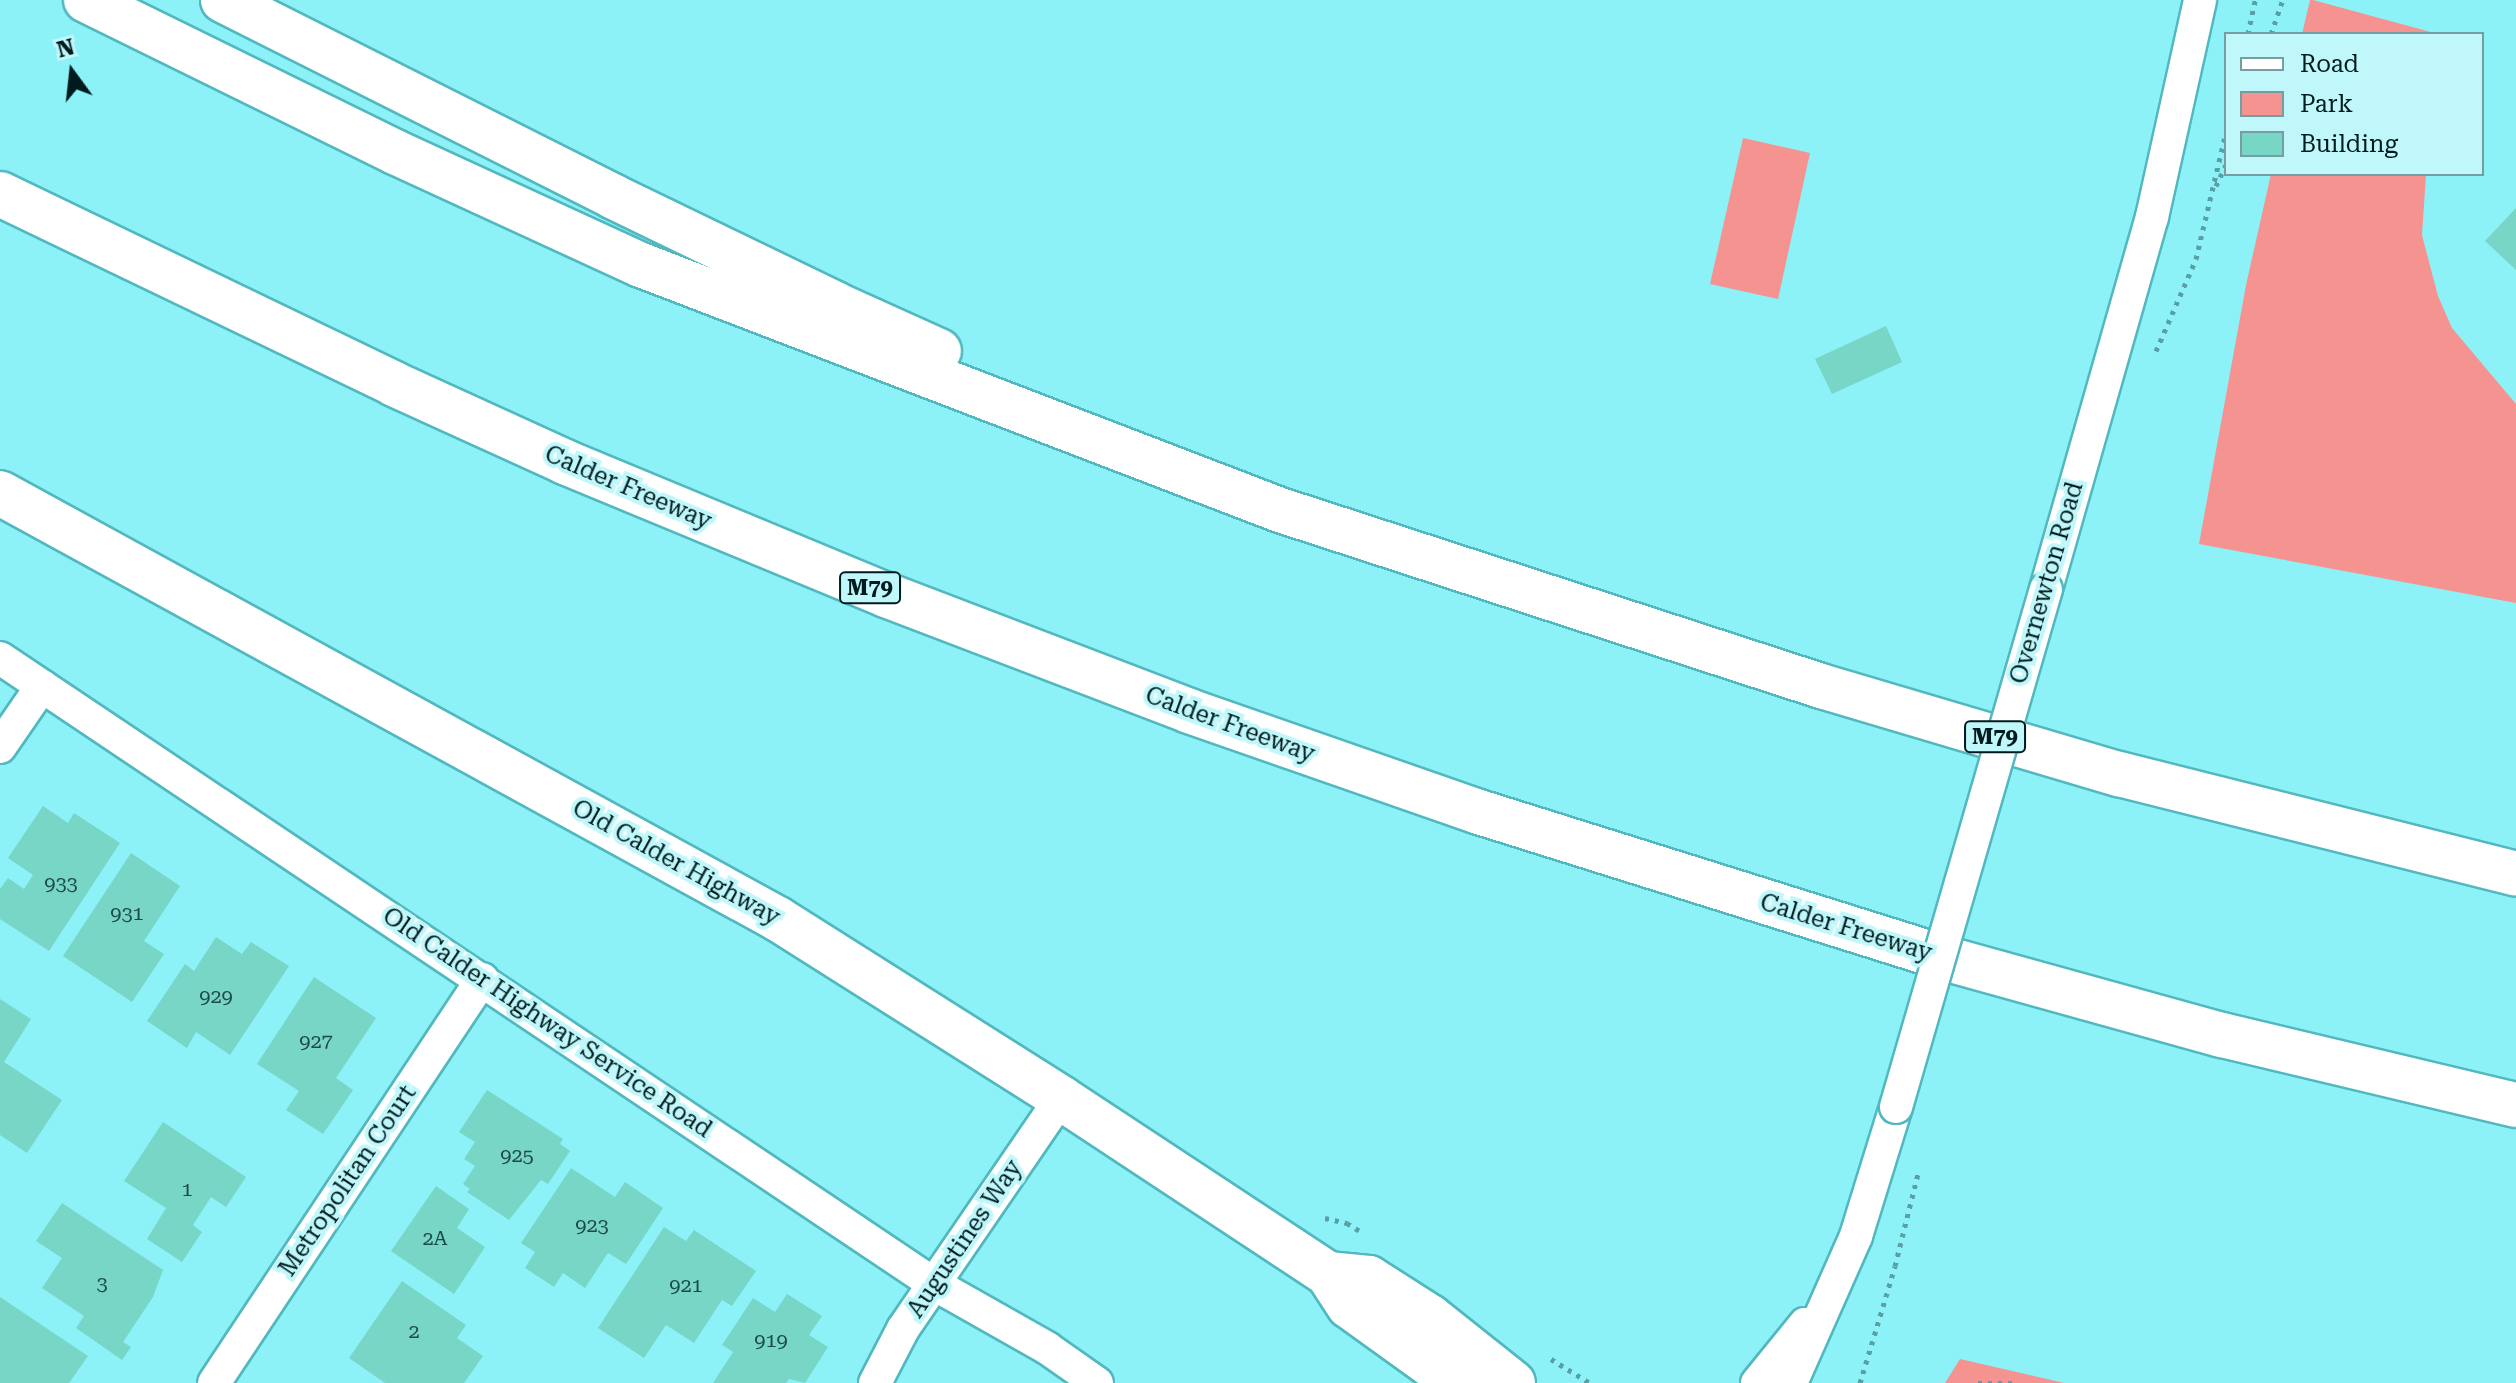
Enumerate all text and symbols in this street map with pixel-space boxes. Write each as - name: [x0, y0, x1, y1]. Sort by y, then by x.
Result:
- north arrow: [32, 32, 112, 112]
- legend: [2224, 32, 2484, 176]
- text: N: [54, 34, 77, 63]
- text: Road: [2300, 50, 2359, 78]
- text: Park: [2300, 90, 2353, 118]
- text: Building: [2300, 130, 2398, 158]
- street label: Calder Freeway: [540, 440, 716, 536]
- street label: Overnewton Road: [2004, 479, 2090, 687]
- road number: M79: [838, 570, 902, 606]
- street label: Calder Freeway: [1141, 681, 1319, 769]
- road number: M79: [1963, 719, 2027, 755]
- street label: Old Calder Highway: [567, 794, 785, 932]
- house number: 933: [44, 871, 78, 895]
- street label: Calder Freeway: [1757, 888, 1935, 968]
- house number: 931: [110, 901, 144, 925]
- street label: Old Calder Highway Service Road: [377, 902, 717, 1144]
- house number: 929: [199, 984, 233, 1008]
- house number: 927: [299, 1029, 333, 1053]
- street label: Metropolitan Court: [273, 1080, 423, 1282]
- house number: 925: [500, 1143, 534, 1167]
- street label: Augustines Way: [902, 1155, 1028, 1323]
- house number: 1: [181, 1177, 193, 1201]
- house number: 923: [575, 1213, 609, 1237]
- house number: 2A: [422, 1226, 448, 1250]
- house number: 3: [96, 1271, 108, 1295]
- house number: 921: [669, 1273, 703, 1297]
- house number: 2: [408, 1319, 420, 1343]
- house number: 919: [754, 1328, 788, 1352]

